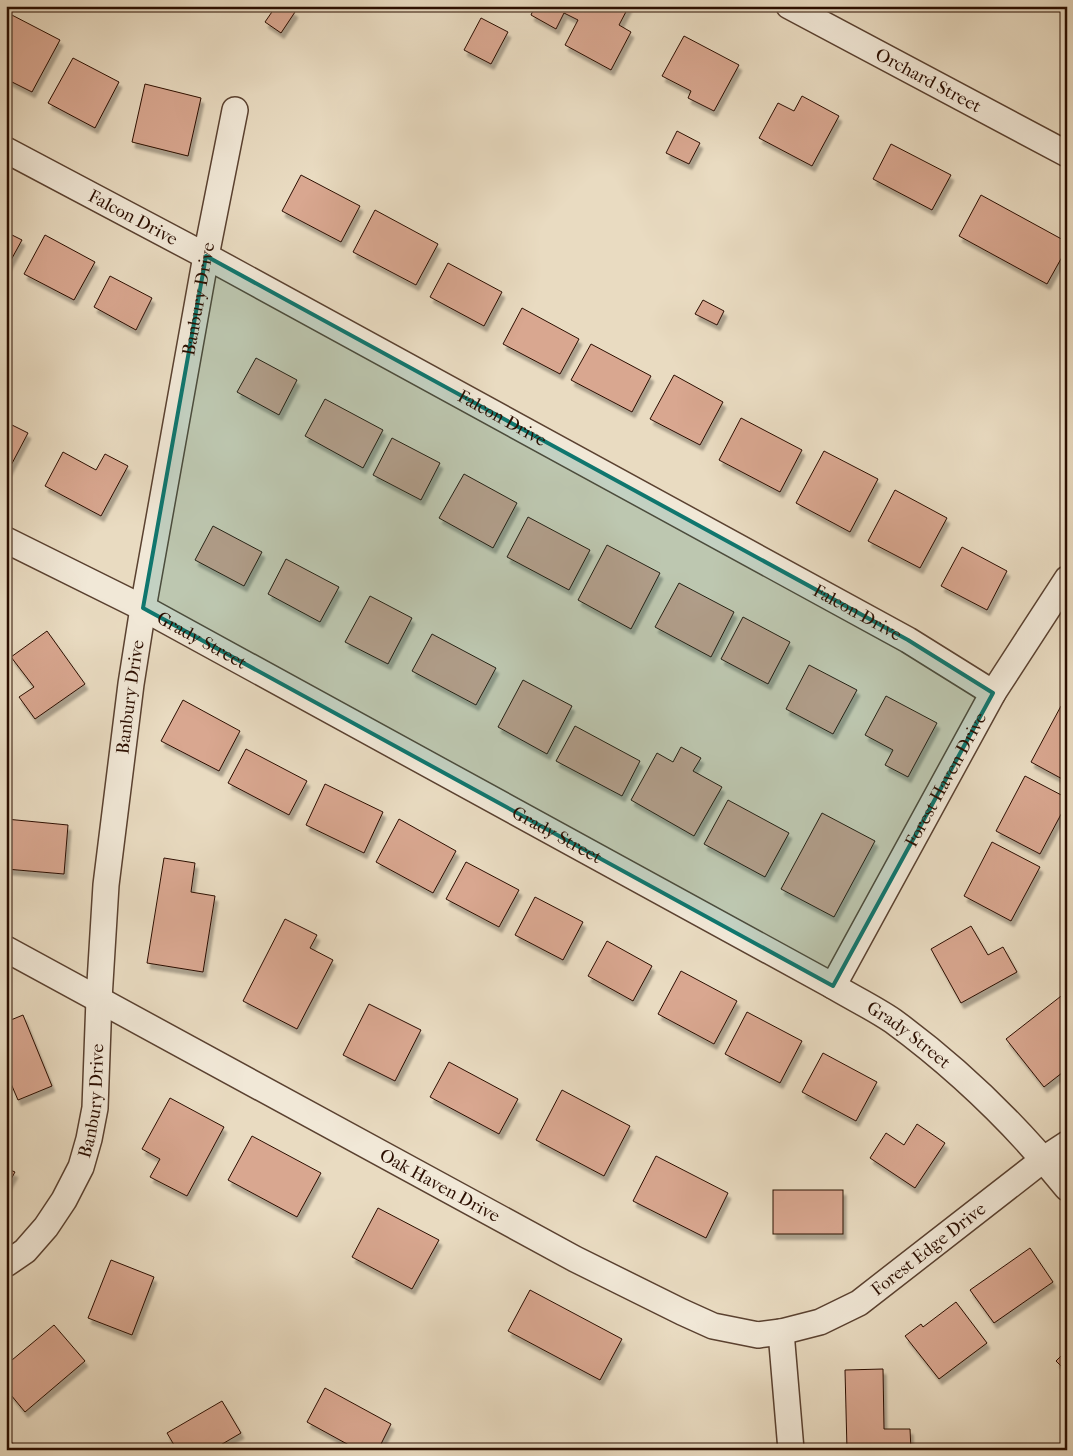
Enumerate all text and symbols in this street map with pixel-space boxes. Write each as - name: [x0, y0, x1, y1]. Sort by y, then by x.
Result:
- street label: Orchard Street: [872, 44, 985, 118]
- street label: Falcon Drive: [85, 186, 181, 250]
- street label: Banbury Drive: [178, 240, 220, 357]
- street label: Falcon Drive: [454, 386, 550, 451]
- street label: Falcon Drive: [809, 580, 905, 646]
- street label: Grady Street: [153, 608, 251, 674]
- street label: Banbury Drive: [112, 638, 149, 755]
- street label: Forest Haven Drive: [901, 709, 991, 851]
- street label: Grady Street: [508, 802, 606, 869]
- street label: Grady Street: [863, 997, 955, 1074]
- street label: Banbury Drive: [74, 1043, 108, 1160]
- street label: Oak Haven Drive: [376, 1145, 503, 1227]
- street label: Forest Edge Drive: [867, 1198, 990, 1300]

